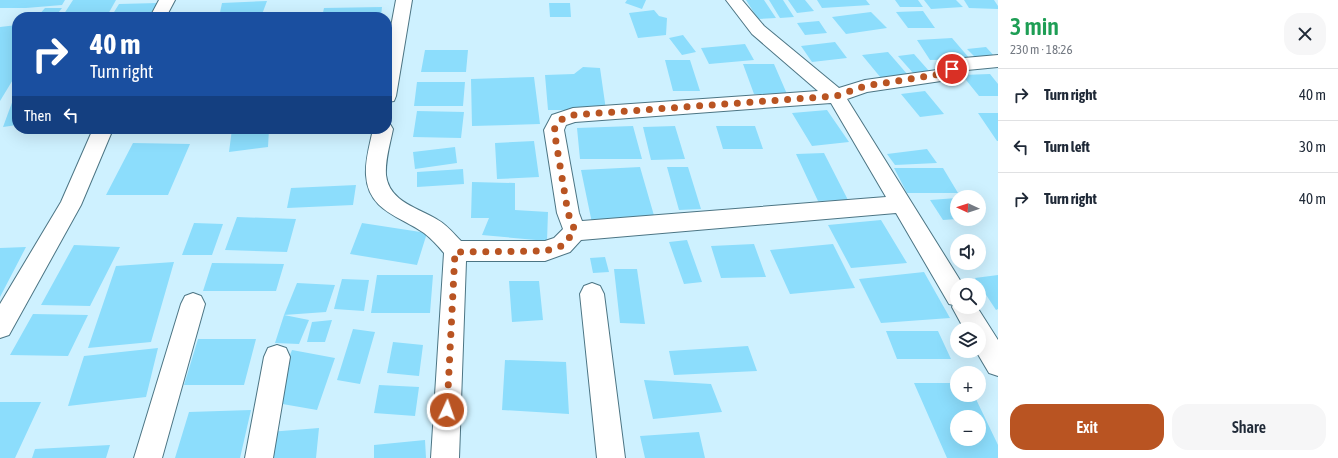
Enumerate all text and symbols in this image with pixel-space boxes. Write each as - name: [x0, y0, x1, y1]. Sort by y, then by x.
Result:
- text: 3 min: [1010, 13, 1059, 40]
- button: close: [1284, 13, 1326, 55]
- icon: right: [24, 28, 76, 80]
- text: 40 m: [90, 28, 140, 60]
- text: 230 m · 18:26: [1010, 42, 1073, 57]
- pin: [935, 52, 969, 86]
- icon: arrive: [941, 58, 963, 80]
- text: Turn right: [90, 61, 153, 82]
- icon: right: [1010, 84, 1032, 106]
- text: Turn right: [1044, 86, 1097, 103]
- text: 40 m: [1299, 86, 1326, 103]
- icon: left: [60, 104, 82, 126]
- text: Then: [24, 107, 52, 124]
- icon: left: [1010, 136, 1032, 158]
- text: Turn left: [1044, 138, 1090, 155]
- text: 30 m: [1299, 138, 1326, 155]
- icon: right: [1010, 188, 1032, 210]
- north arrow: [950, 190, 986, 226]
- map controls: [950, 190, 986, 446]
- text: Turn right: [1044, 190, 1097, 207]
- text: 40 m: [1299, 190, 1326, 207]
- button: sound: [950, 234, 986, 270]
- button: search: [950, 278, 986, 314]
- button: layers: [950, 322, 986, 358]
- button: +: [950, 366, 986, 402]
- position arrow: [426, 389, 468, 431]
- button: Exit: [1010, 404, 1164, 450]
- button: Share: [1172, 404, 1326, 450]
- button: −: [950, 410, 986, 446]

